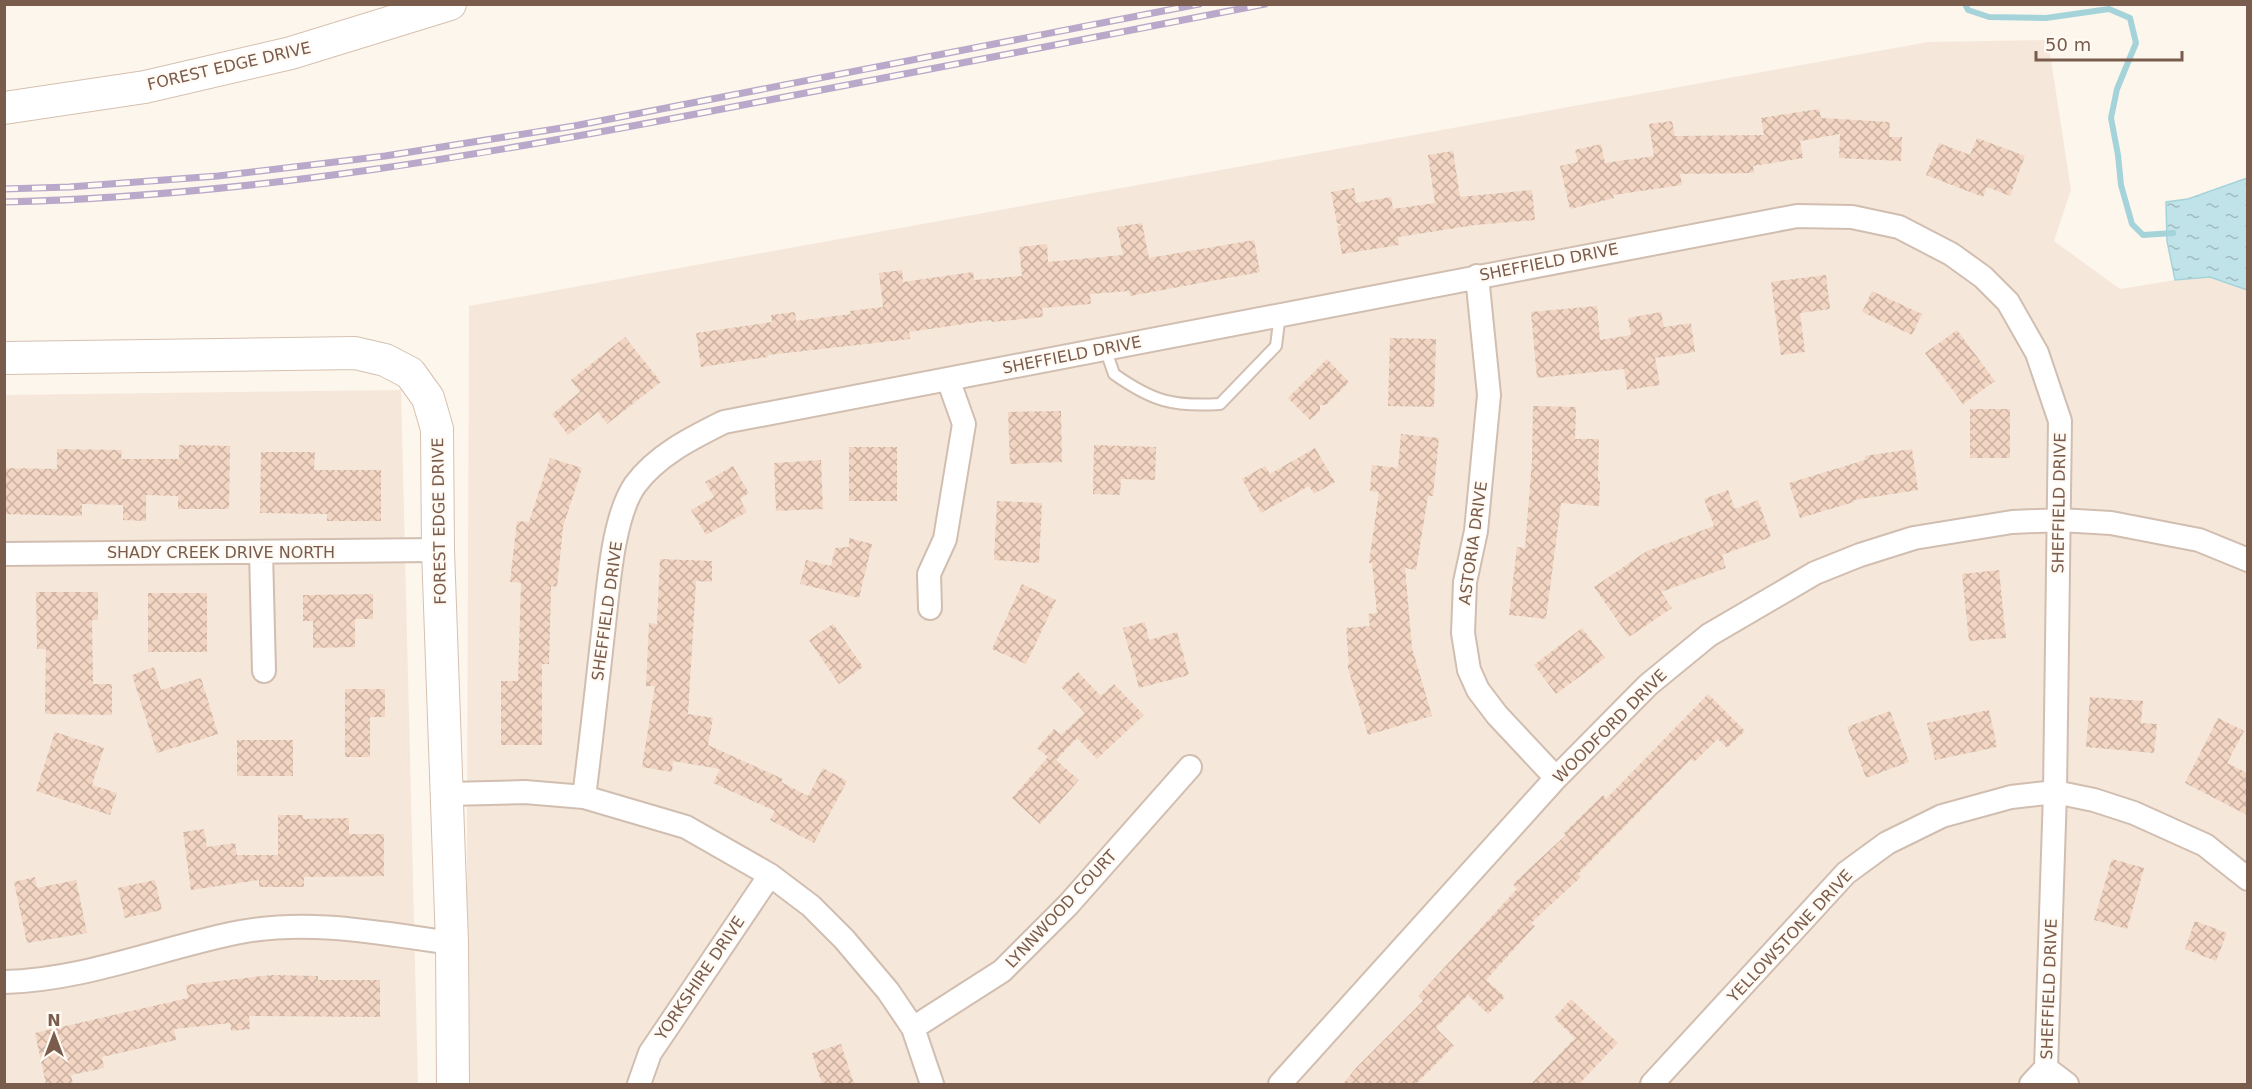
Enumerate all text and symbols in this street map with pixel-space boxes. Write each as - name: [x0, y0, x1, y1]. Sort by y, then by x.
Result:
- scale bar: [2036, 24, 2182, 62]
- text: 50 m: [2045, 34, 2091, 55]
- street label: FOREST EDGE DRIVE: [145, 38, 313, 94]
- street label: SHEFFIELD DRIVE: [1478, 239, 1620, 285]
- street label: SHEFFIELD DRIVE: [1001, 332, 1143, 378]
- street label: SHEFFIELD DRIVE: [2048, 432, 2070, 574]
- street label: FOREST EDGE DRIVE: [428, 437, 450, 605]
- street label: ASTORIA DRIVE: [1455, 480, 1491, 606]
- street label: SHEFFIELD DRIVE: [588, 540, 626, 682]
- street label: SHADY CREEK DRIVE NORTH: [107, 543, 335, 562]
- street label: WOODFORD DRIVE: [1549, 665, 1671, 787]
- street label: LYNNWOOD COURT: [1001, 846, 1121, 972]
- street label: YELLOWSTONE DRIVE: [1723, 866, 1856, 1007]
- street label: YORKSHIRE DRIVE: [651, 912, 749, 1044]
- street label: SHEFFIELD DRIVE: [2037, 918, 2061, 1060]
- north arrow: [24, 1005, 84, 1065]
- text: N: [47, 1011, 61, 1030]

